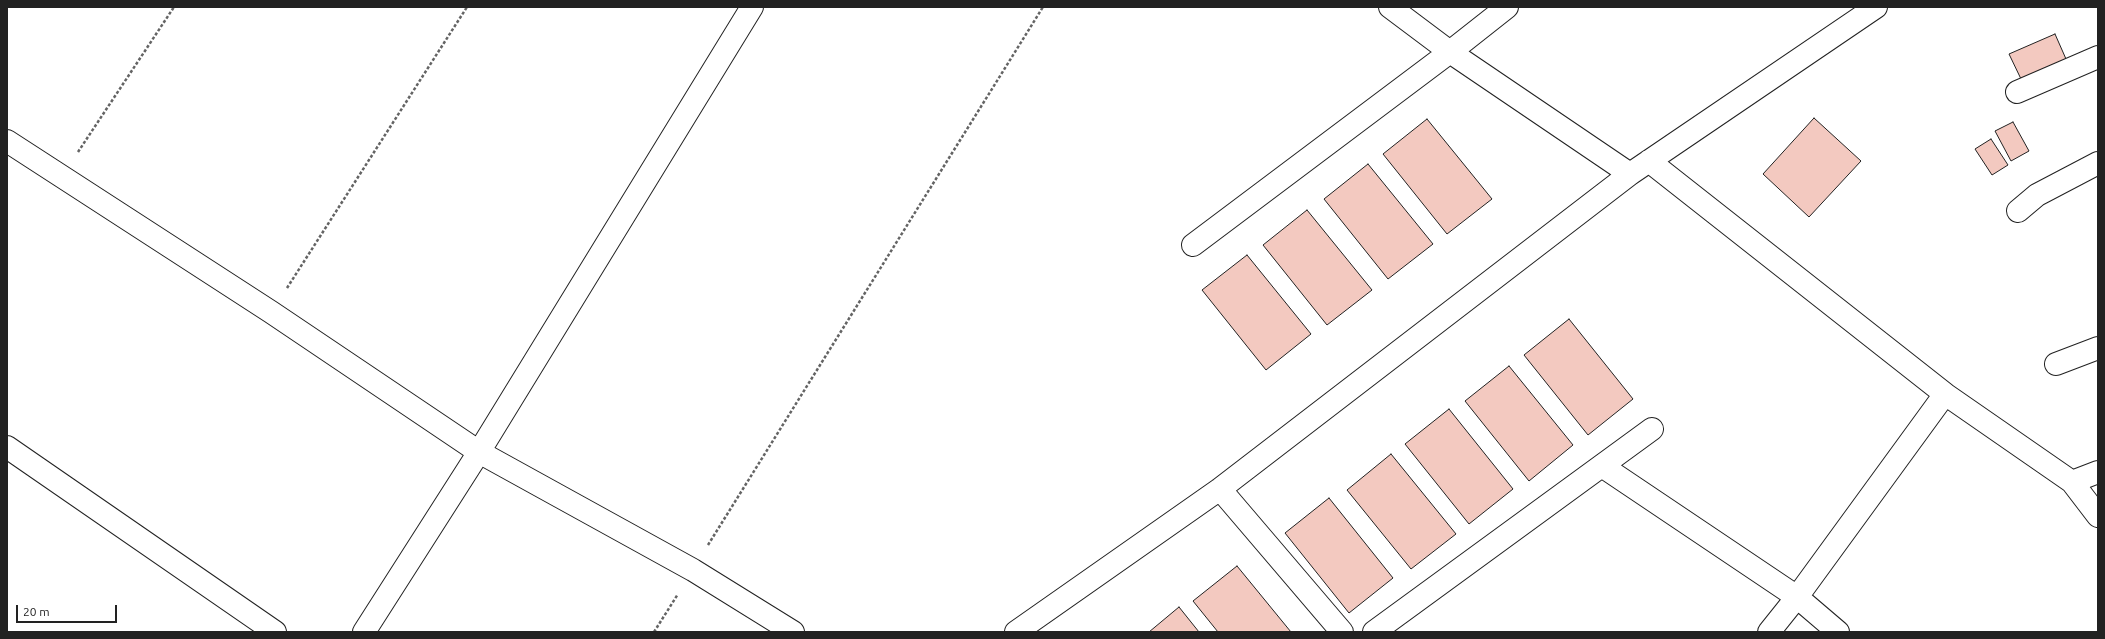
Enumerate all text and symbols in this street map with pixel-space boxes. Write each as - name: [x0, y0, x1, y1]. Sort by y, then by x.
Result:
- scale bar: [18, 597, 119, 623]
- text: 20 m: [23, 605, 50, 618]

